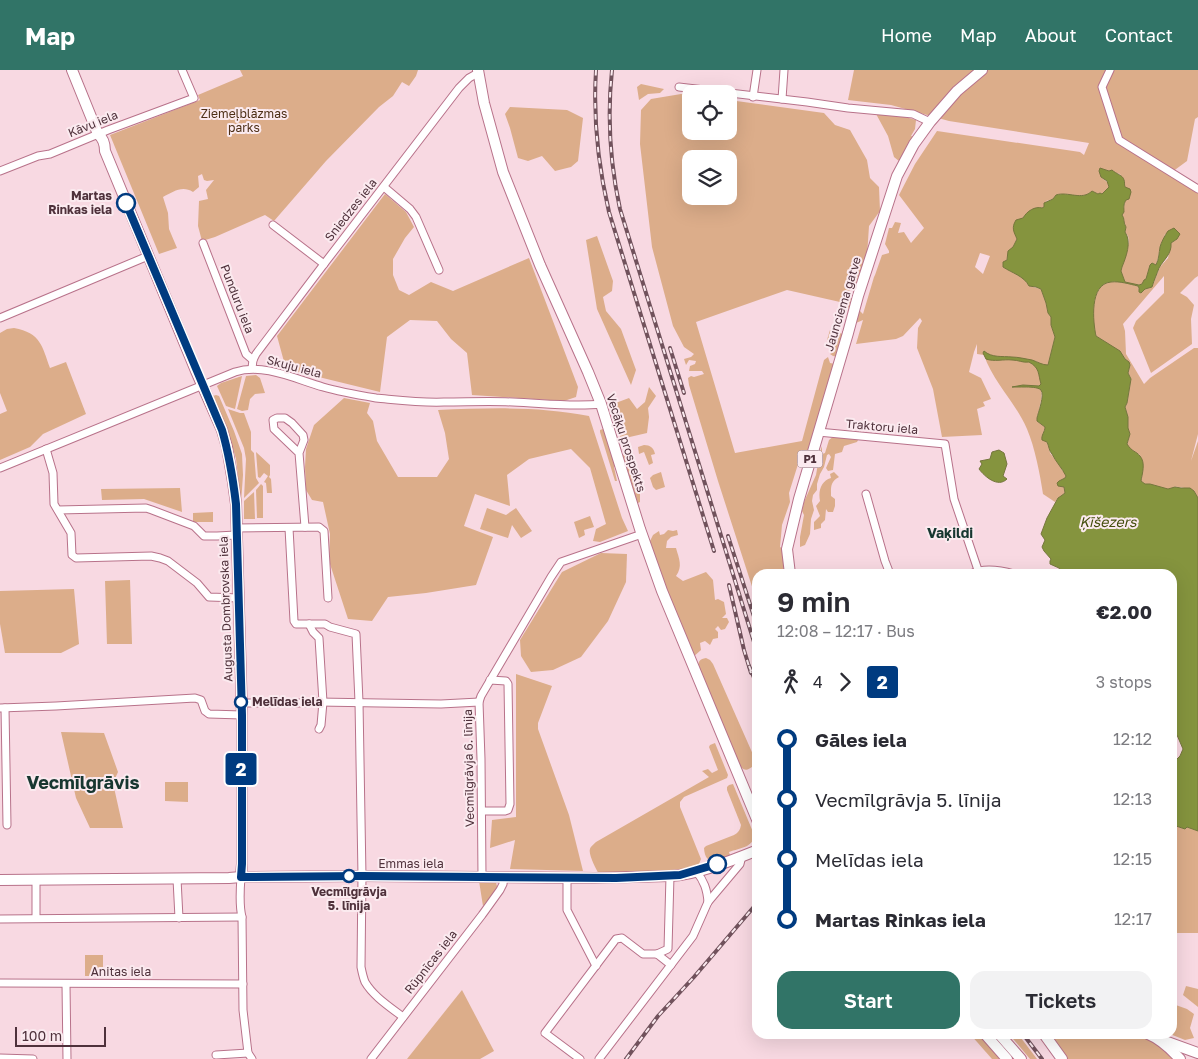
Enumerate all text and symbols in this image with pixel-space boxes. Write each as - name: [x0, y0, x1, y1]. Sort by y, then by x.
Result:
- text: Map: [25, 21, 75, 50]
- text: Home: [881, 24, 932, 46]
- text: Map: [960, 24, 997, 46]
- text: About: [1025, 24, 1077, 46]
- text: Contact: [1105, 24, 1173, 46]
- map controls: [682, 85, 737, 205]
- button: locate: [682, 85, 737, 140]
- park label: Ziemeļblāzmas parks: [201, 106, 287, 135]
- street label: Kāvu iela: [66, 107, 120, 140]
- button: layers: [682, 150, 737, 205]
- street label: Sniedzes iela: [321, 175, 380, 244]
- place label: Martas Rinkas iela: [48, 188, 112, 217]
- marker: Martas Rinkas iela: [116, 193, 136, 213]
- street label: Jaunciema gatve: [821, 255, 864, 353]
- street label: Punduru iela: [217, 262, 258, 336]
- street label: Skuju iela: [265, 352, 323, 381]
- street label: Vecāķu prospekts: [603, 392, 649, 494]
- street label: Traktoru iela: [845, 416, 919, 437]
- road number: P1: [798, 450, 822, 468]
- water label: Ķīšezers: [1079, 513, 1137, 531]
- district label: Vaķildi: [927, 524, 973, 541]
- street label: Augusta Dombrovska iela: [215, 536, 236, 682]
- text: 9 min: [777, 585, 851, 618]
- text: €2.00: [1096, 600, 1152, 623]
- text: 12:08 – 12:17 · Bus: [777, 621, 915, 641]
- icon: walk: [777, 668, 805, 696]
- icon: forward: [831, 668, 859, 696]
- text: 2: [877, 671, 888, 693]
- text: 4: [813, 672, 823, 692]
- text: 3 stops: [1096, 672, 1152, 692]
- place label: Melīdas iela: [252, 694, 323, 709]
- marker: Melīdas iela: [234, 695, 248, 709]
- street label: Vecmīlgrāvja 6. līnija: [460, 709, 477, 827]
- text: Gāles iela: [815, 728, 907, 751]
- text: 12:12: [1113, 729, 1152, 749]
- line badge: 2: [225, 753, 257, 785]
- text: 2: [236, 758, 246, 780]
- district label: Vecmīlgrāvis: [26, 771, 140, 793]
- text: Vecmīlgrāvja 5. līnija: [815, 788, 1002, 811]
- text: 12:13: [1113, 789, 1152, 809]
- text: Melīdas iela: [815, 848, 924, 871]
- text: 12:15: [1113, 849, 1152, 869]
- unlabelled marker: [707, 854, 727, 874]
- street label: Emmas iela: [378, 856, 444, 871]
- marker: Vecmīlgrāvja 5. līnija: [342, 869, 356, 883]
- place label: Vecmīlgrāvja 5. līnija: [311, 884, 387, 913]
- text: Martas Rinkas iela: [815, 908, 986, 931]
- text: 12:17: [1114, 909, 1152, 929]
- street label: Rūpnīcas iela: [401, 927, 460, 997]
- street label: Anitas iela: [91, 964, 151, 979]
- button: Start: [777, 971, 960, 1029]
- button: Tickets: [970, 971, 1152, 1029]
- scale bar: [15, 1024, 106, 1047]
- text: 100 m: [22, 1027, 62, 1044]

